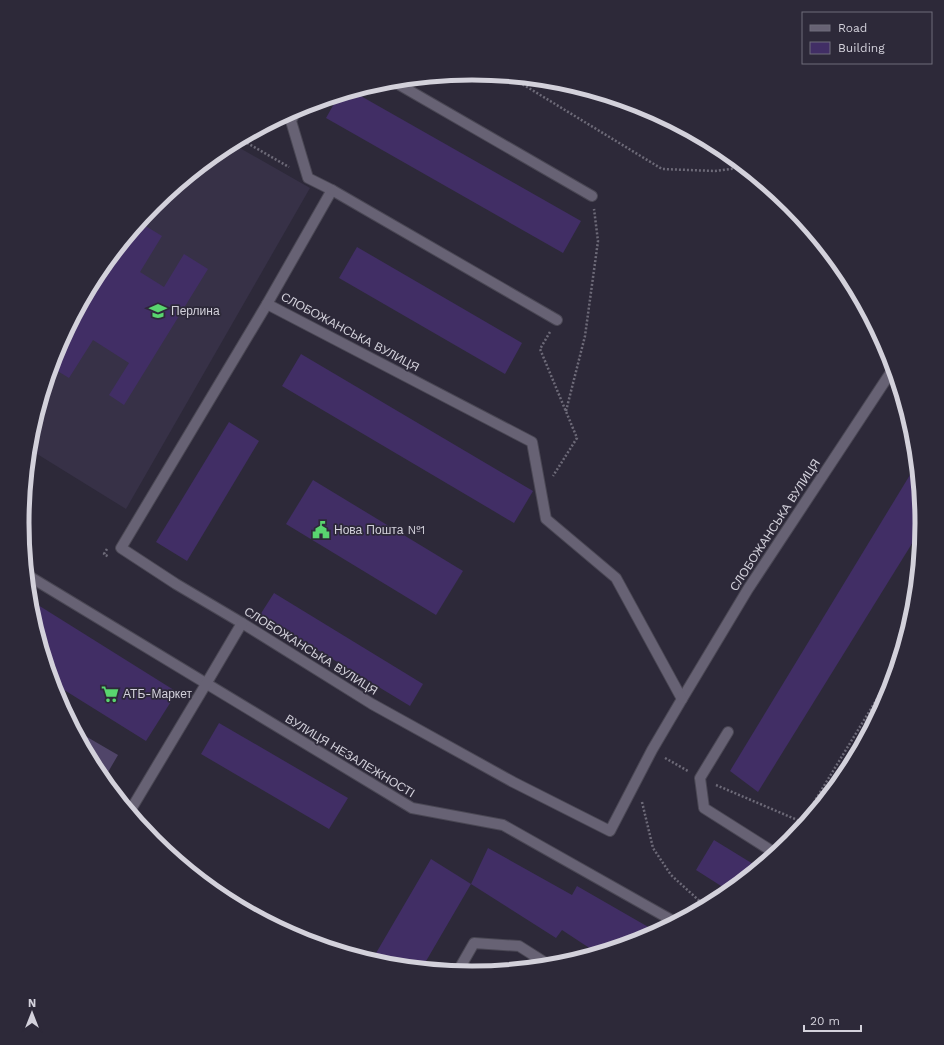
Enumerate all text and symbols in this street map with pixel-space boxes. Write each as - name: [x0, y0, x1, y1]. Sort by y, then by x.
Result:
- legend: [802, 12, 932, 64]
- text: Road: [838, 21, 867, 35]
- text: Building: [838, 41, 885, 55]
- street label: СЛОБОЖАНСЬКА ВУЛИЦЯ: [278, 290, 422, 374]
- school or university icon: Перлина: [148, 301, 168, 321]
- place label: Перлина: [171, 304, 220, 318]
- street label: СЛОБОЖАНСЬКА ВУЛИЦЯ: [727, 456, 823, 594]
- public building icon: Нова Пошта №1: [311, 520, 331, 540]
- place label: Нова Пошта №1: [334, 523, 425, 537]
- street label: СЛОБОЖАНСЬКА ВУЛИЦЯ: [242, 604, 380, 698]
- supermarket icon: АТБ-Маркет: [100, 684, 120, 704]
- place label: АТБ-Маркет: [123, 687, 193, 701]
- street label: ВУЛИЦЯ НЕЗАЛЕЖНОСТІ: [283, 712, 417, 800]
- north arrow: [12, 993, 52, 1033]
- text: N: [28, 997, 36, 1010]
- scale bar: [804, 1007, 861, 1033]
- text: 20 m: [810, 1014, 840, 1028]

